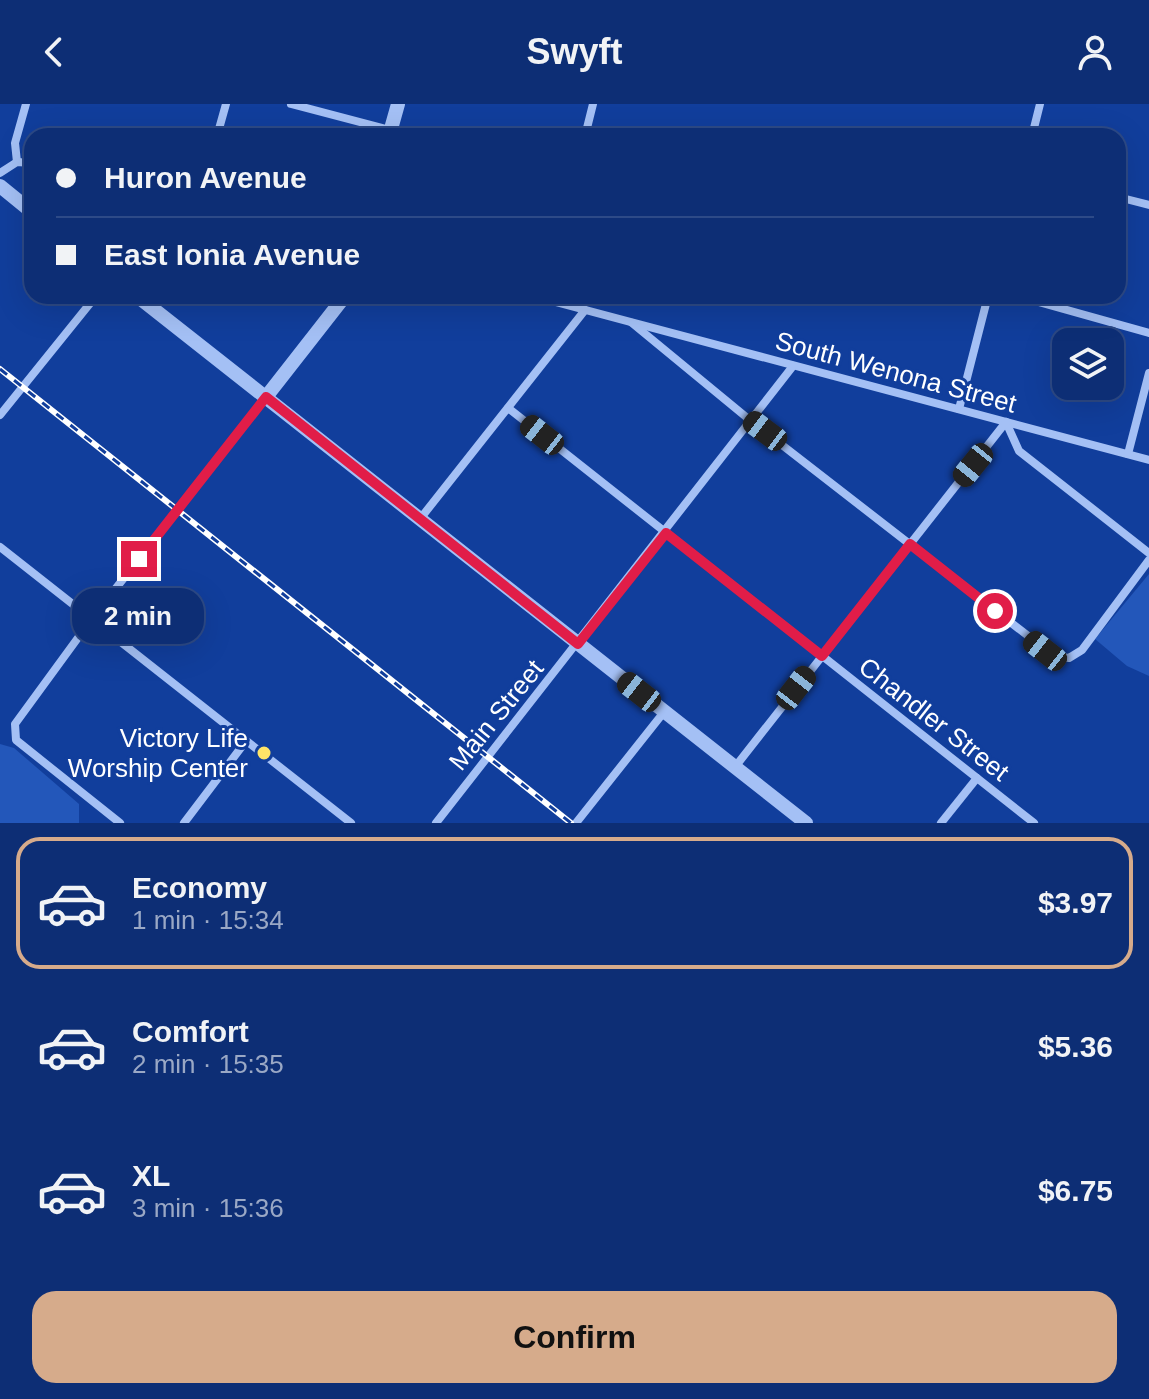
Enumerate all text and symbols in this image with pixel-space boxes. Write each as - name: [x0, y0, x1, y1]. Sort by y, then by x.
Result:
- icon: back: [32, 30, 76, 74]
- icon: person: [1073, 30, 1117, 74]
- text: Swyft: [526, 31, 623, 72]
- text: Huron Avenue: [104, 161, 307, 194]
- text: East Ionia Avenue: [104, 238, 360, 271]
- street label: South Wenona Street: [772, 325, 1020, 419]
- map controls: [1052, 328, 1124, 400]
- button: layers: [1052, 328, 1124, 400]
- car: [739, 407, 791, 455]
- car: [516, 411, 568, 459]
- car: [949, 439, 997, 491]
- route end: [121, 541, 157, 577]
- callout: 2 min: [73, 587, 205, 643]
- route start: [977, 593, 1013, 629]
- text: 2 min: [104, 601, 172, 631]
- car: [1019, 627, 1071, 675]
- street label: Chandler Street: [853, 651, 1016, 787]
- street label: Main Street: [443, 653, 550, 776]
- car: [772, 662, 820, 714]
- car: [613, 668, 665, 716]
- place label: Victory Life Worship Center: [68, 723, 248, 783]
- marker: Victory Life Worship Center: [255, 744, 273, 762]
- icon: car: [36, 867, 108, 939]
- text: Economy: [132, 871, 267, 904]
- text: $3.97: [1038, 886, 1113, 919]
- text: 1 min · 15:34: [132, 905, 284, 935]
- icon: car: [36, 1011, 108, 1083]
- text: Comfort: [132, 1015, 249, 1048]
- text: $5.36: [1038, 1030, 1113, 1063]
- text: 2 min · 15:35: [132, 1049, 284, 1079]
- icon: car: [36, 1155, 108, 1227]
- text: XL: [132, 1159, 170, 1192]
- text: $6.75: [1038, 1174, 1113, 1207]
- text: 3 min · 15:36: [132, 1193, 284, 1223]
- button: Confirm: [32, 1291, 1117, 1383]

